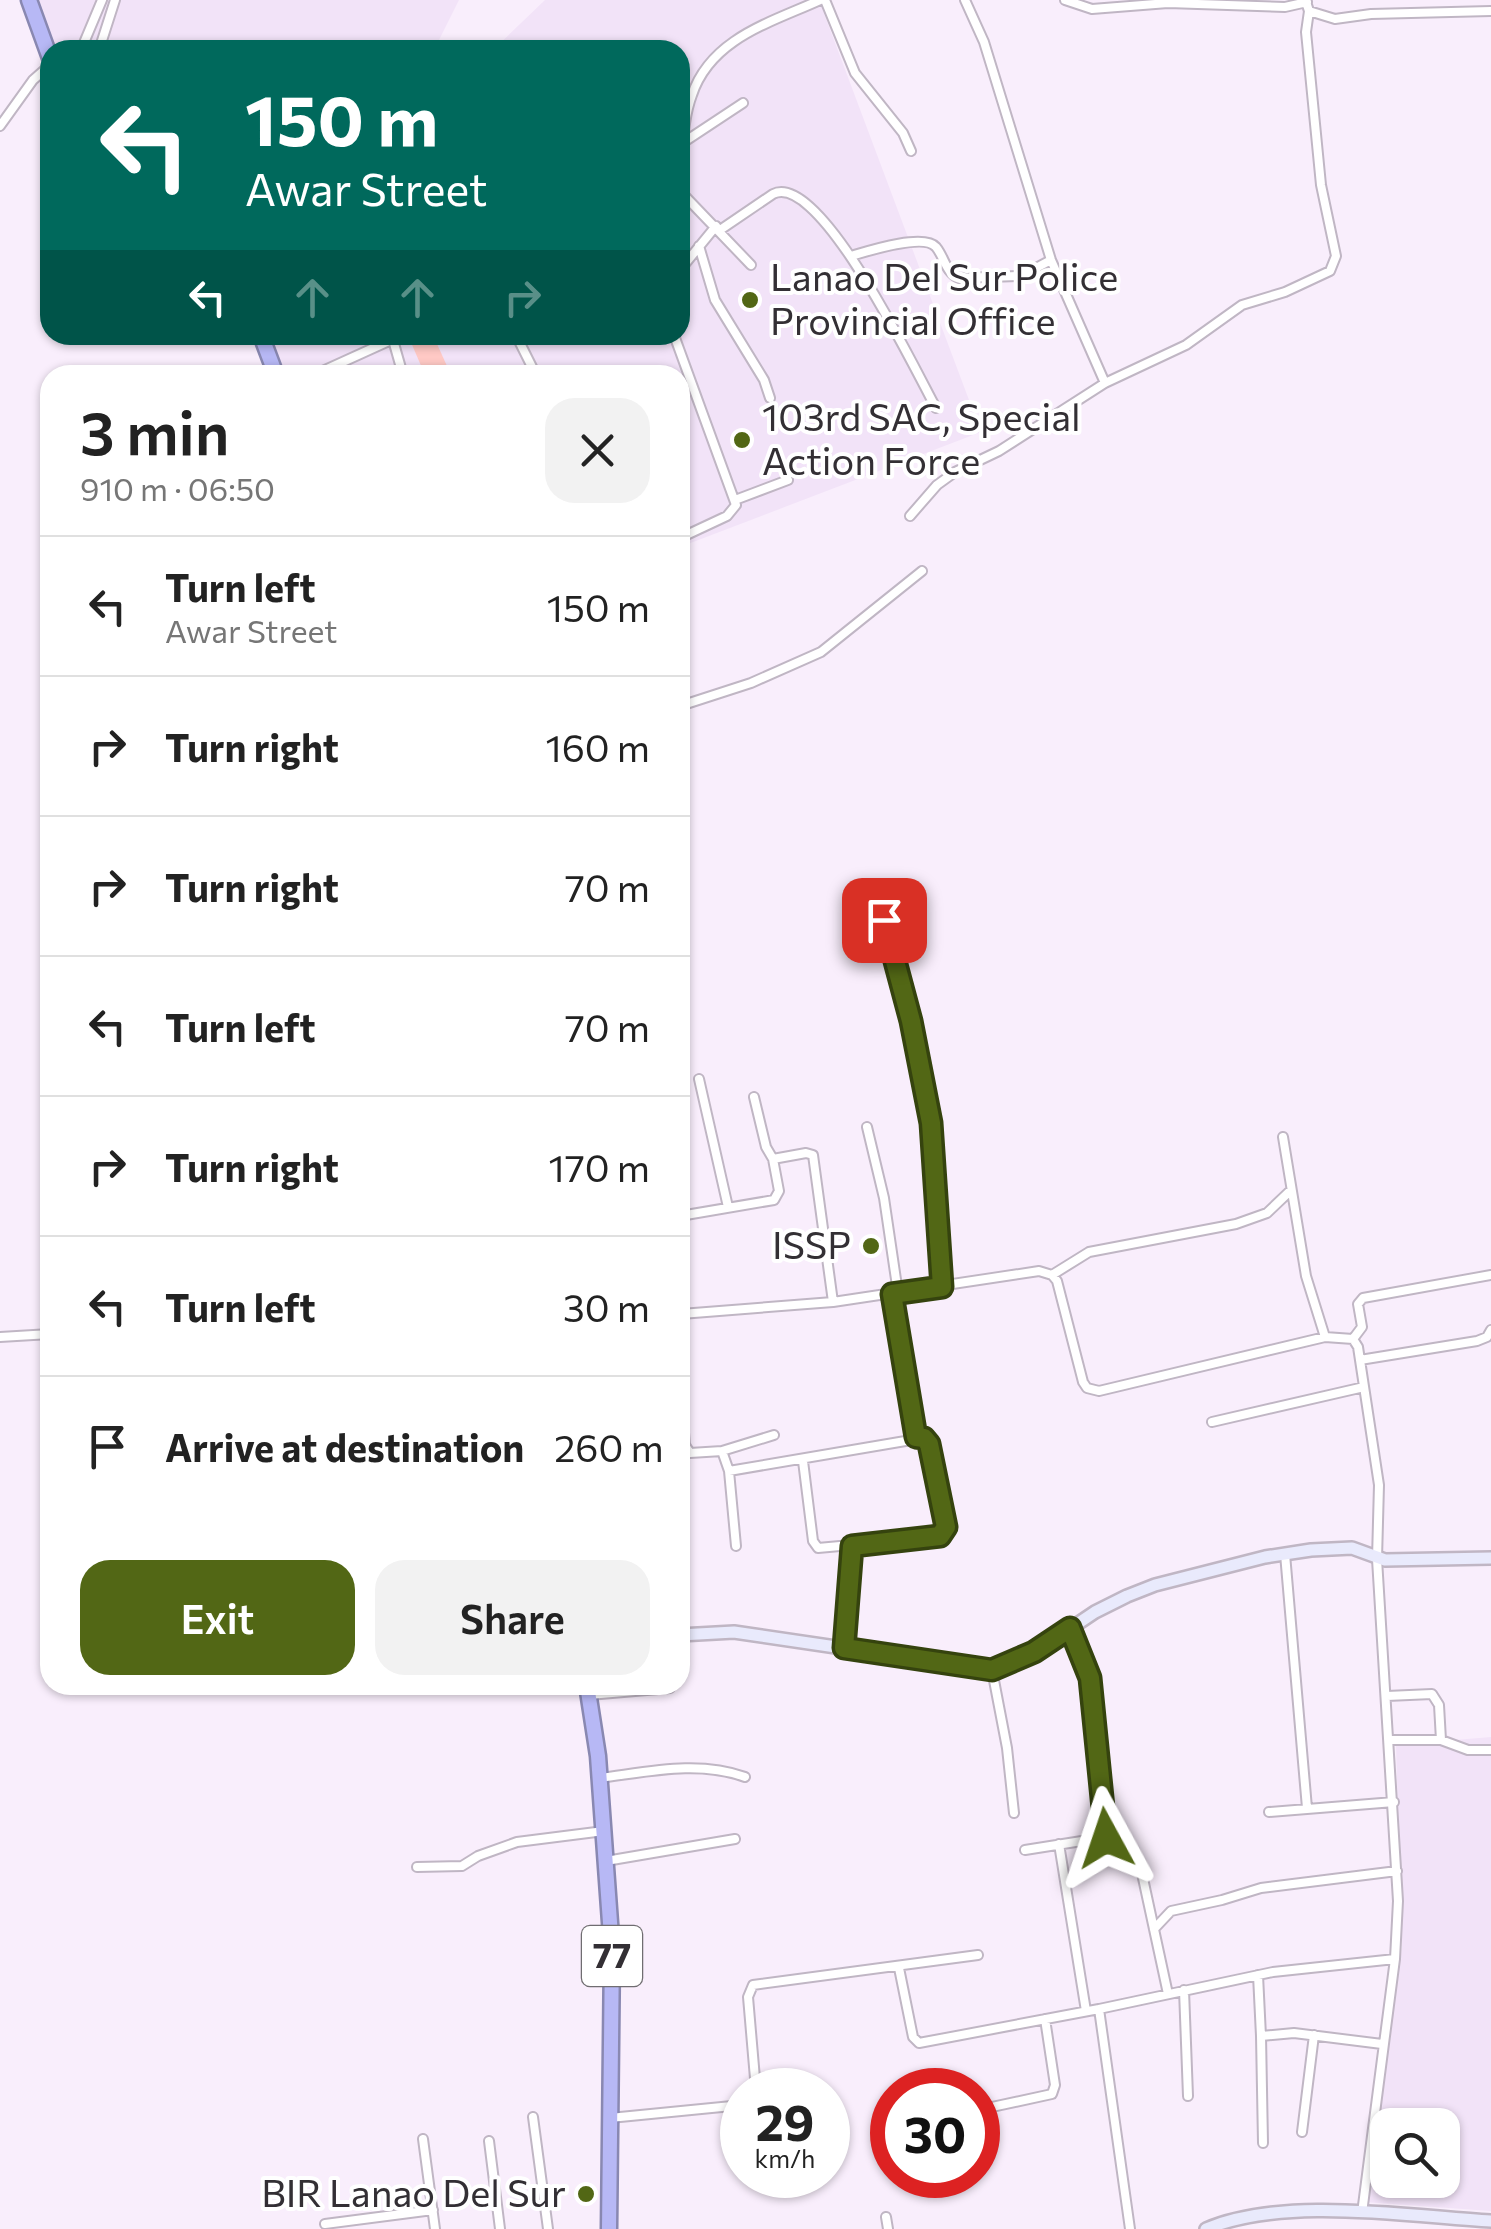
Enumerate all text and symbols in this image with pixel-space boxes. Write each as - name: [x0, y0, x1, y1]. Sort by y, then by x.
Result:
- text: 150 m: [245, 75, 438, 160]
- icon: left: [80, 80, 210, 210]
- text: Awar Street: [245, 160, 487, 215]
- place label: Lanao Del Sur Police Provincial Office: [770, 252, 1118, 343]
- icon: left: [180, 270, 235, 325]
- icon: ahead: [285, 270, 340, 325]
- icon: ahead: [390, 270, 445, 325]
- icon: right: [495, 270, 550, 325]
- marker: Lanao Del Sur Police Provincial Office: [739, 289, 761, 311]
- place label: 103rd SAC, Special Action Force: [762, 392, 1081, 483]
- text: 3 min: [80, 394, 229, 467]
- button: close: [545, 398, 650, 503]
- marker: 103rd SAC, Special Action Force: [731, 429, 753, 451]
- text: 910 m · 06:50: [80, 468, 275, 508]
- text: Turn left: [165, 563, 316, 610]
- icon: left: [80, 579, 135, 634]
- text: 150 m: [547, 583, 650, 630]
- text: Awar Street: [165, 610, 337, 650]
- icon: right: [80, 719, 135, 774]
- text: Turn right: [165, 723, 339, 770]
- text: 160 m: [545, 723, 650, 770]
- icon: right: [80, 859, 135, 914]
- text: Turn right: [165, 863, 339, 910]
- text: 70 m: [565, 863, 650, 910]
- pin: [842, 878, 927, 963]
- icon: arrive: [857, 893, 912, 948]
- icon: left: [80, 999, 135, 1054]
- text: Turn left: [165, 1003, 316, 1050]
- text: 70 m: [565, 1003, 650, 1050]
- icon: right: [80, 1139, 135, 1194]
- text: Turn right: [165, 1143, 339, 1190]
- text: 170 m: [549, 1143, 650, 1190]
- place label: ISSP: [772, 1220, 851, 1267]
- marker: ISSP: [860, 1235, 882, 1257]
- icon: left: [80, 1279, 135, 1334]
- text: Turn left: [165, 1283, 316, 1330]
- text: 30 m: [563, 1283, 650, 1330]
- icon: arrive: [80, 1419, 135, 1474]
- text: Arrive at destination: [165, 1423, 524, 1470]
- text: 260 m: [554, 1423, 664, 1470]
- button: Exit: [80, 1560, 355, 1675]
- button: Share: [375, 1560, 650, 1675]
- position arrow: [1054, 1786, 1158, 1890]
- road number: 77: [582, 1926, 642, 1986]
- speed limit sign: 30: [870, 2068, 1000, 2198]
- text: 29: [755, 2090, 814, 2151]
- map controls: [1370, 2108, 1460, 2198]
- button: search: [1370, 2108, 1460, 2198]
- text: km/h: [755, 2143, 815, 2173]
- place label: BIR Lanao Del Sur: [261, 2168, 566, 2215]
- marker: BIR Lanao Del Sur: [575, 2183, 597, 2205]

